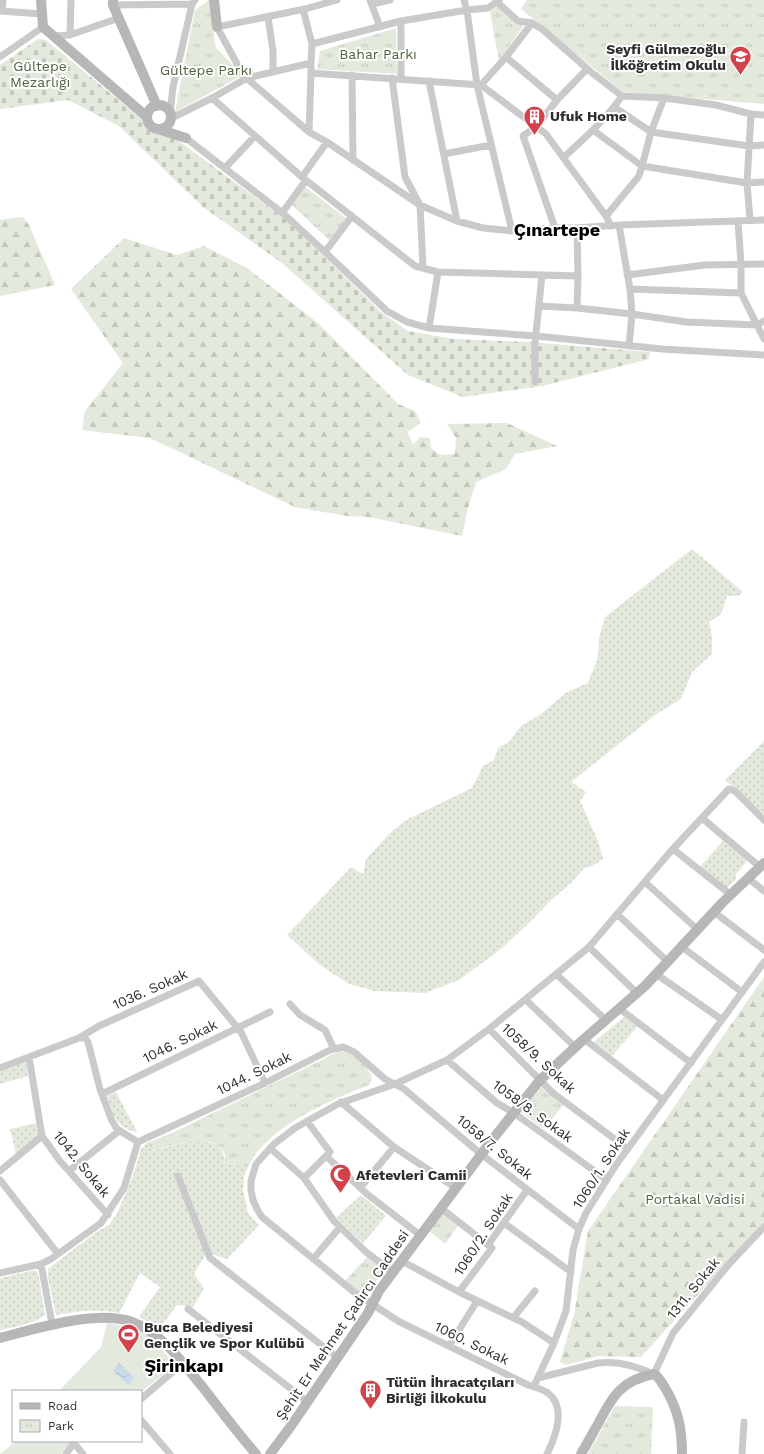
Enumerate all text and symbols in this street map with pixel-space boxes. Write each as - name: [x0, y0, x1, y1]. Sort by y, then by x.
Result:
- place label: Seyfi Gülmezoğlu İlköğretim Okulu: [606, 41, 726, 73]
- school or university icon: Seyfi Gülmezoğlu İlköğretim Okulu: [728, 44, 754, 77]
- park label: Bahar Parkı: [339, 46, 417, 62]
- park label: Gültepe Mezarlığı: [10, 58, 70, 90]
- park label: Gültepe Parkı: [160, 62, 252, 78]
- building icon: Ufuk Home: [522, 103, 548, 136]
- place label: Ufuk Home: [550, 108, 627, 124]
- district label: Çınartepe: [514, 219, 600, 240]
- street label: 1036. Sokak: [110, 965, 190, 1013]
- street label: 1046. Sokak: [140, 1016, 220, 1066]
- street label: 1058/9. Sokak: [499, 1020, 579, 1096]
- street label: 1044. Sokak: [214, 1048, 294, 1098]
- street label: 1058/8. Sokak: [490, 1077, 576, 1145]
- street label: 1058/7. Sokak: [454, 1111, 536, 1183]
- street label: 1060/1. Sokak: [569, 1125, 633, 1211]
- street label: 1042. Sokak: [50, 1128, 114, 1200]
- mosque icon: Afetevleri Camii: [327, 1162, 353, 1195]
- place label: Afetevleri Camii: [356, 1167, 467, 1183]
- street label: 1060/2. Sokak: [450, 1190, 516, 1278]
- park label: Portakal Vadisi: [645, 1191, 745, 1207]
- street label: Şehit Er Mehmet Çadırcı Caddesi: [272, 1227, 412, 1423]
- street label: 1311. Sokak: [663, 1254, 723, 1322]
- street label: 1060. Sokak: [432, 1318, 512, 1368]
- place label: Buca Belediyesi Gençlik ve Spor Kulübü: [144, 1319, 304, 1351]
- sports icon: Buca Belediyesi Gençlik ve Spor Kulübü: [116, 1322, 142, 1355]
- district label: Şirinkapı: [144, 1355, 224, 1376]
- place label: Tütün İhracatçıları Birliği İlkokulu: [386, 1374, 514, 1406]
- building icon: Tütün İhracatçıları Birliği İlkokulu: [358, 1377, 384, 1410]
- legend: [12, 1390, 142, 1442]
- text: Road: [48, 1399, 77, 1413]
- text: Park: [48, 1419, 74, 1433]

